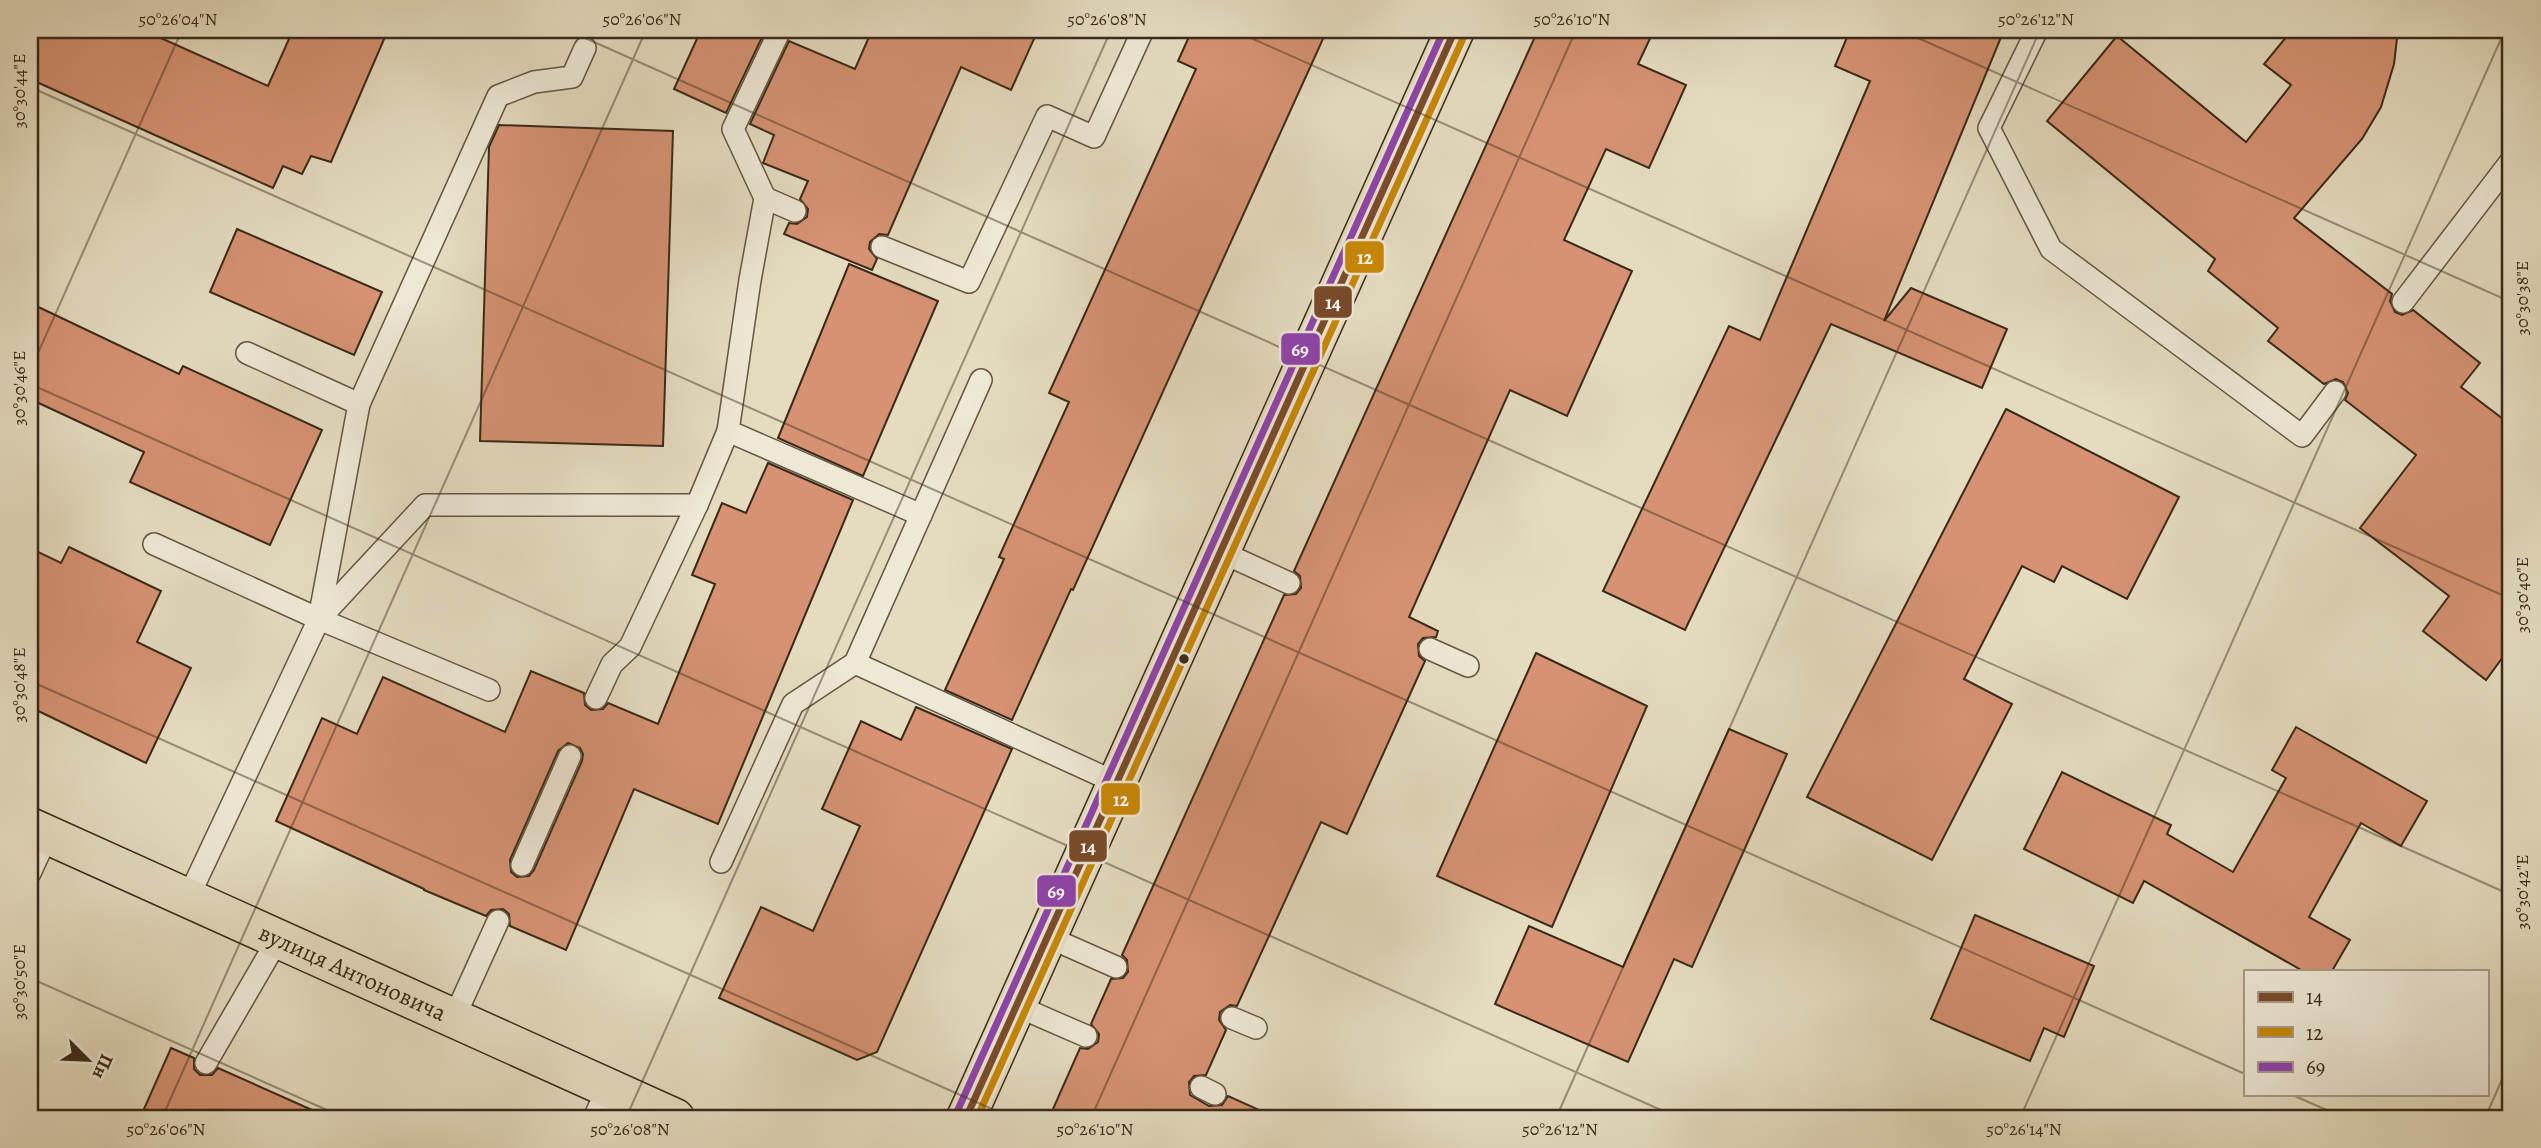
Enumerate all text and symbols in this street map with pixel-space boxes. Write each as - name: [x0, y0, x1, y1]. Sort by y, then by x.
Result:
- text: 50°26'04"N: [139, 7, 217, 31]
- text: 50°26'06"N: [602, 7, 682, 31]
- text: 50°26'08"N: [1067, 7, 1147, 31]
- text: 50°26'10"N: [1534, 7, 1610, 31]
- text: 50°26'12"N: [1998, 7, 2074, 31]
- text: 30°30'44"E: [7, 53, 31, 129]
- line badge: 12: [1344, 240, 1385, 274]
- text: 12: [1357, 245, 1373, 271]
- text: 30°30'38"E: [2510, 261, 2534, 336]
- line badge: 14: [1313, 285, 1353, 319]
- text: 14: [1325, 290, 1341, 316]
- line badge: 69: [1280, 332, 1321, 366]
- text: 69: [1291, 337, 1309, 363]
- text: 30°30'46"E: [7, 350, 31, 426]
- text: 30°30'40"E: [2510, 557, 2534, 633]
- text: 30°30'48"E: [7, 647, 31, 723]
- unlabelled marker: [1177, 652, 1191, 666]
- line badge: 12: [1100, 782, 1141, 816]
- text: 12: [1113, 787, 1129, 813]
- line badge: 14: [1068, 829, 1108, 863]
- text: 14: [1080, 834, 1096, 860]
- text: 30°30'42"E: [2510, 854, 2534, 930]
- line badge: 69: [1036, 874, 1077, 908]
- text: 69: [1047, 879, 1065, 905]
- street label: вулиця Антоновича: [254, 916, 452, 1029]
- text: 30°30'50"E: [7, 944, 31, 1020]
- legend: [2244, 970, 2488, 1096]
- text: 14: [2306, 983, 2323, 1011]
- text: 12: [2306, 1019, 2323, 1047]
- north arrow: [52, 1026, 122, 1096]
- text: Пн: [86, 1050, 120, 1083]
- text: 69: [2306, 1053, 2325, 1081]
- text: 50°26'06"N: [126, 1117, 206, 1141]
- text: 50°26'08"N: [590, 1117, 670, 1141]
- text: 50°26'10"N: [1057, 1117, 1133, 1141]
- text: 50°26'12"N: [1522, 1117, 1598, 1141]
- text: 50°26'14"N: [1986, 1117, 2062, 1141]

